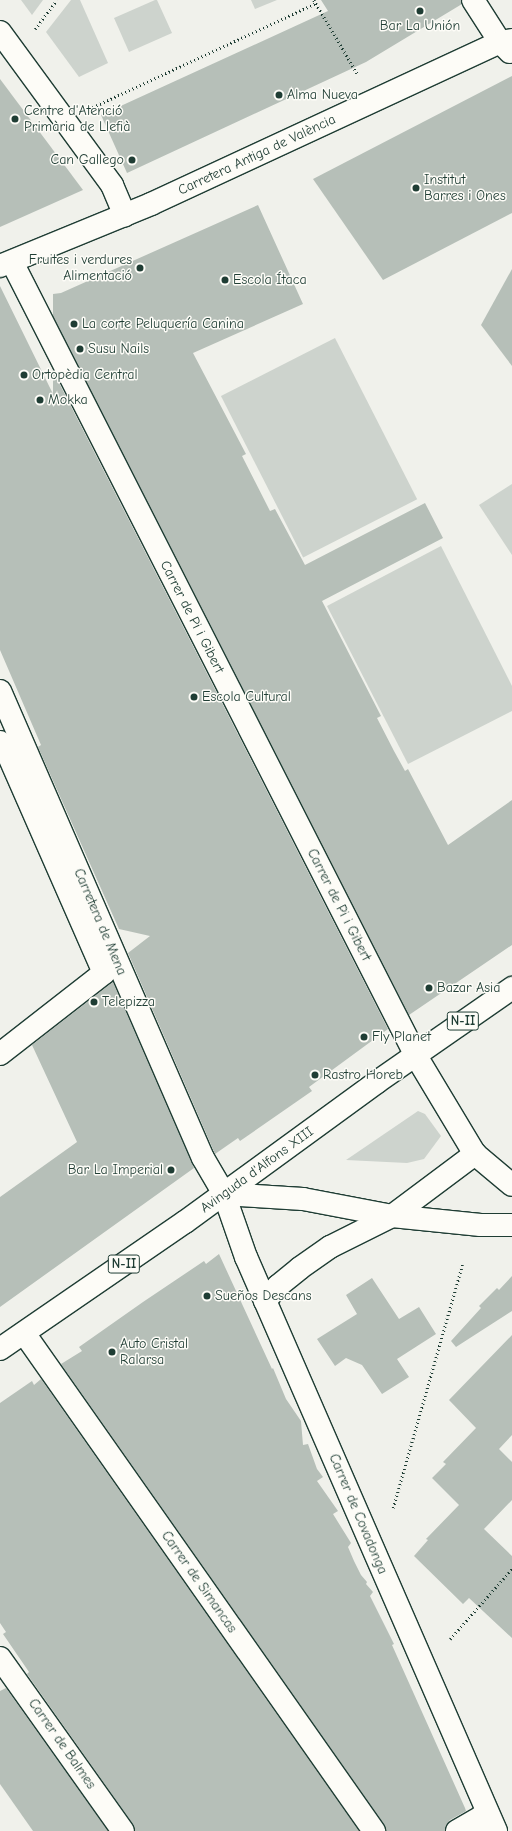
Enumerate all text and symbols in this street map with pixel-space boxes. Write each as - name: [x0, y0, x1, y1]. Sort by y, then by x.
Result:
- marker: Bar La Unión: [415, 6, 425, 16]
- place label: Bar La Unión: [380, 18, 460, 34]
- place label: Alma Nueva: [287, 87, 358, 103]
- marker: Alma Nueva: [274, 90, 284, 100]
- place label: Centre d'Atenció Primària de Llefià: [24, 103, 131, 136]
- street label: Carretera Antiga de València: [176, 111, 338, 199]
- marker: Centre d'Atenció Primària de Llefià: [9, 113, 21, 125]
- place label: Can Gallego: [51, 152, 124, 168]
- marker: Can Gallego: [127, 155, 137, 165]
- place label: Institut Barres i Ones: [424, 172, 506, 204]
- marker: Institut Barres i Ones: [411, 183, 421, 193]
- place label: Fruites i verdures Alimentació: [29, 252, 132, 284]
- marker: Fruites i verdures Alimentació: [135, 263, 145, 273]
- place label: Escola Ítaca: [233, 272, 307, 288]
- marker: Escola Ítaca: [220, 275, 230, 285]
- place label: La corte Peluquería Canina: [82, 316, 244, 332]
- marker: La corte Peluquería Canina: [69, 319, 79, 329]
- place label: Susu Nails: [88, 341, 149, 357]
- marker: Susu Nails: [75, 344, 85, 354]
- place label: Ortopèdia Central: [32, 367, 137, 383]
- marker: Ortopèdia Central: [19, 370, 29, 380]
- place label: Mokka: [48, 392, 88, 408]
- marker: Mokka: [35, 395, 45, 405]
- street label: Carrer de Pi i Gibert: [156, 558, 228, 676]
- place label: Escola Cultural: [202, 689, 291, 705]
- marker: Escola Cultural: [189, 692, 199, 702]
- street label: Carrer de Pi i Gibert: [303, 846, 375, 964]
- street label: Carretera de Mena: [70, 866, 130, 978]
- place label: Bazar Asia: [437, 980, 500, 996]
- marker: Bazar Asia: [424, 983, 434, 993]
- place label: Telepizza: [102, 994, 155, 1010]
- marker: Telepizza: [89, 997, 99, 1007]
- road number: N-II: [446, 1010, 480, 1032]
- place label: Fly Planet: [372, 1029, 431, 1045]
- marker: Fly Planet: [359, 1032, 369, 1042]
- place label: Rastro Horeb: [323, 1067, 403, 1083]
- marker: Rastro Horeb: [310, 1070, 320, 1080]
- street label: Avinguda d'Alfons XIII: [197, 1123, 317, 1217]
- place label: Bar La Imperial: [68, 1162, 163, 1178]
- marker: Bar La Imperial: [166, 1165, 176, 1175]
- road number: N-II: [107, 1253, 141, 1275]
- place label: Sueños Descans: [215, 1288, 312, 1304]
- marker: Sueños Descans: [202, 1291, 212, 1301]
- place label: Auto Cristal Ralarsa: [120, 1336, 188, 1368]
- marker: Auto Cristal Ralarsa: [107, 1347, 117, 1357]
- street label: Carrer de Covadonga: [325, 1451, 391, 1577]
- street label: Carrer de Simancas: [158, 1528, 240, 1636]
- street label: Carrer de Balmes: [25, 1696, 99, 1792]

